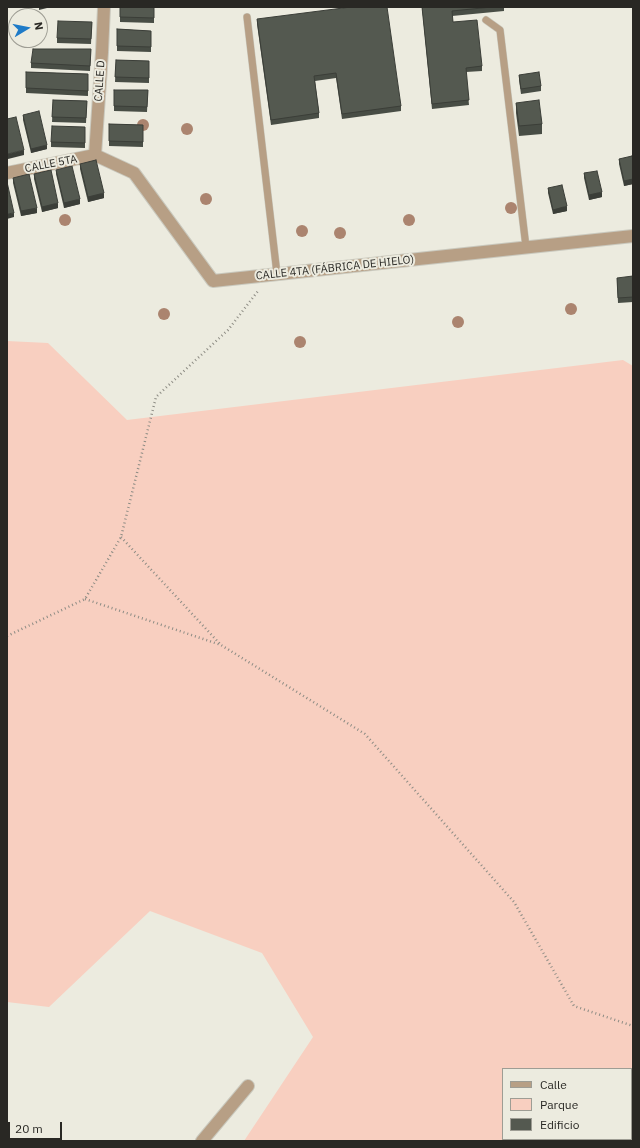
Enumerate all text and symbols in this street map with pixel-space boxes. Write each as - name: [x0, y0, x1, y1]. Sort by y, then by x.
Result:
- north arrow: [8, 8, 48, 48]
- text: N: [31, 21, 46, 31]
- street label: CALLE D: [92, 60, 108, 102]
- street label: CALLE 5TA: [24, 152, 78, 176]
- street label: CALLE 4TA (FÁBRICA DE HIELO): [255, 253, 415, 283]
- legend: [502, 1068, 632, 1140]
- text: Calle: [540, 1077, 567, 1092]
- text: Parque: [540, 1097, 578, 1112]
- scale bar: [10, 1114, 64, 1140]
- text: Edificio: [540, 1117, 579, 1132]
- text: 20 m: [15, 1121, 43, 1136]

